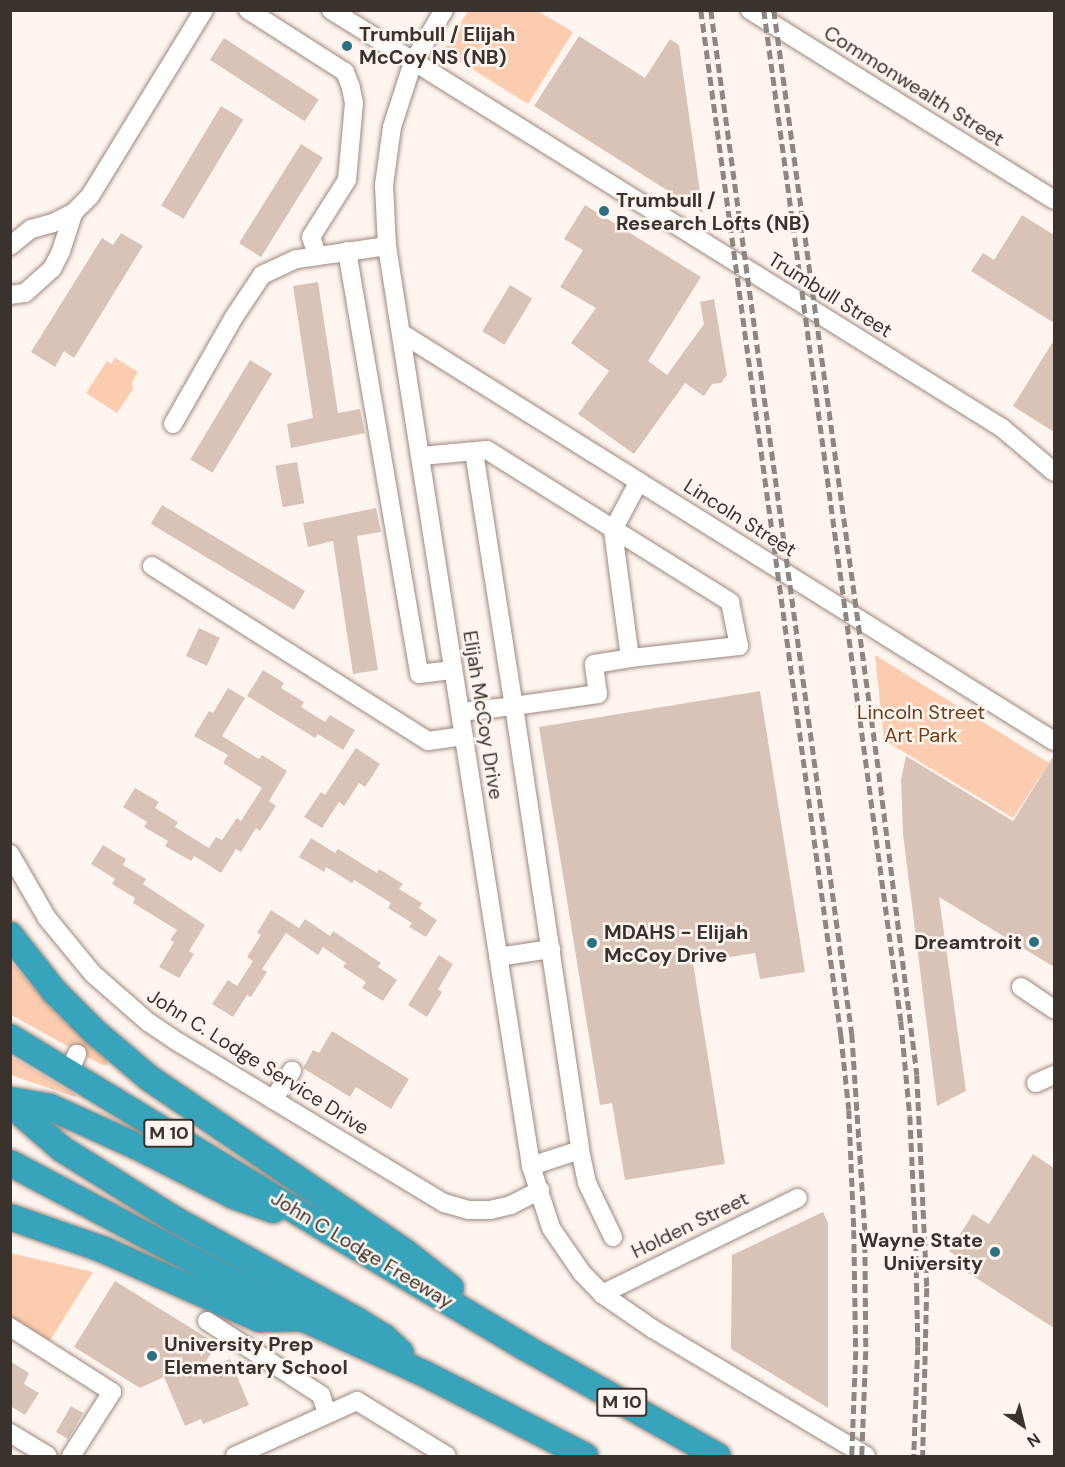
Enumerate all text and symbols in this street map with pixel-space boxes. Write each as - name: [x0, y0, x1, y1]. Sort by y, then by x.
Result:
- street label: Commonwealth Street: [819, 21, 1009, 151]
- place label: Trumbull / Elijah McCoy NS (NB): [359, 22, 515, 69]
- marker: Trumbull / Elijah McCoy NS (NB): [340, 39, 354, 53]
- place label: Trumbull / Research Lofts (NB): [616, 188, 810, 235]
- marker: Trumbull / Research Lofts (NB): [597, 204, 611, 218]
- street label: Trumbull Street: [764, 247, 896, 343]
- street label: Lincoln Street: [679, 474, 801, 562]
- street label: Elijah McCoy Drive: [458, 629, 508, 801]
- park label: Lincoln Street Art Park: [857, 700, 985, 747]
- place label: MDAHS - Elijah McCoy Drive: [604, 920, 748, 967]
- place label: Dreamtroit: [914, 930, 1022, 954]
- marker: Dreamtroit: [1027, 935, 1041, 949]
- marker: MDAHS - Elijah McCoy Drive: [585, 936, 599, 950]
- street label: John C. Lodge Service Drive: [143, 984, 373, 1140]
- road number: M 10: [142, 1118, 196, 1148]
- street label: John C Lodge Freeway: [266, 1186, 458, 1314]
- street label: Holden Street: [628, 1186, 752, 1264]
- place label: Wayne State University: [859, 1228, 983, 1275]
- marker: Wayne State University: [988, 1245, 1002, 1259]
- place label: University Prep Elementary School: [164, 1332, 348, 1379]
- marker: University Prep Elementary School: [145, 1349, 159, 1363]
- road number: M 10: [595, 1387, 649, 1417]
- north arrow: [993, 1395, 1053, 1455]
- text: N: [1023, 1428, 1044, 1452]

